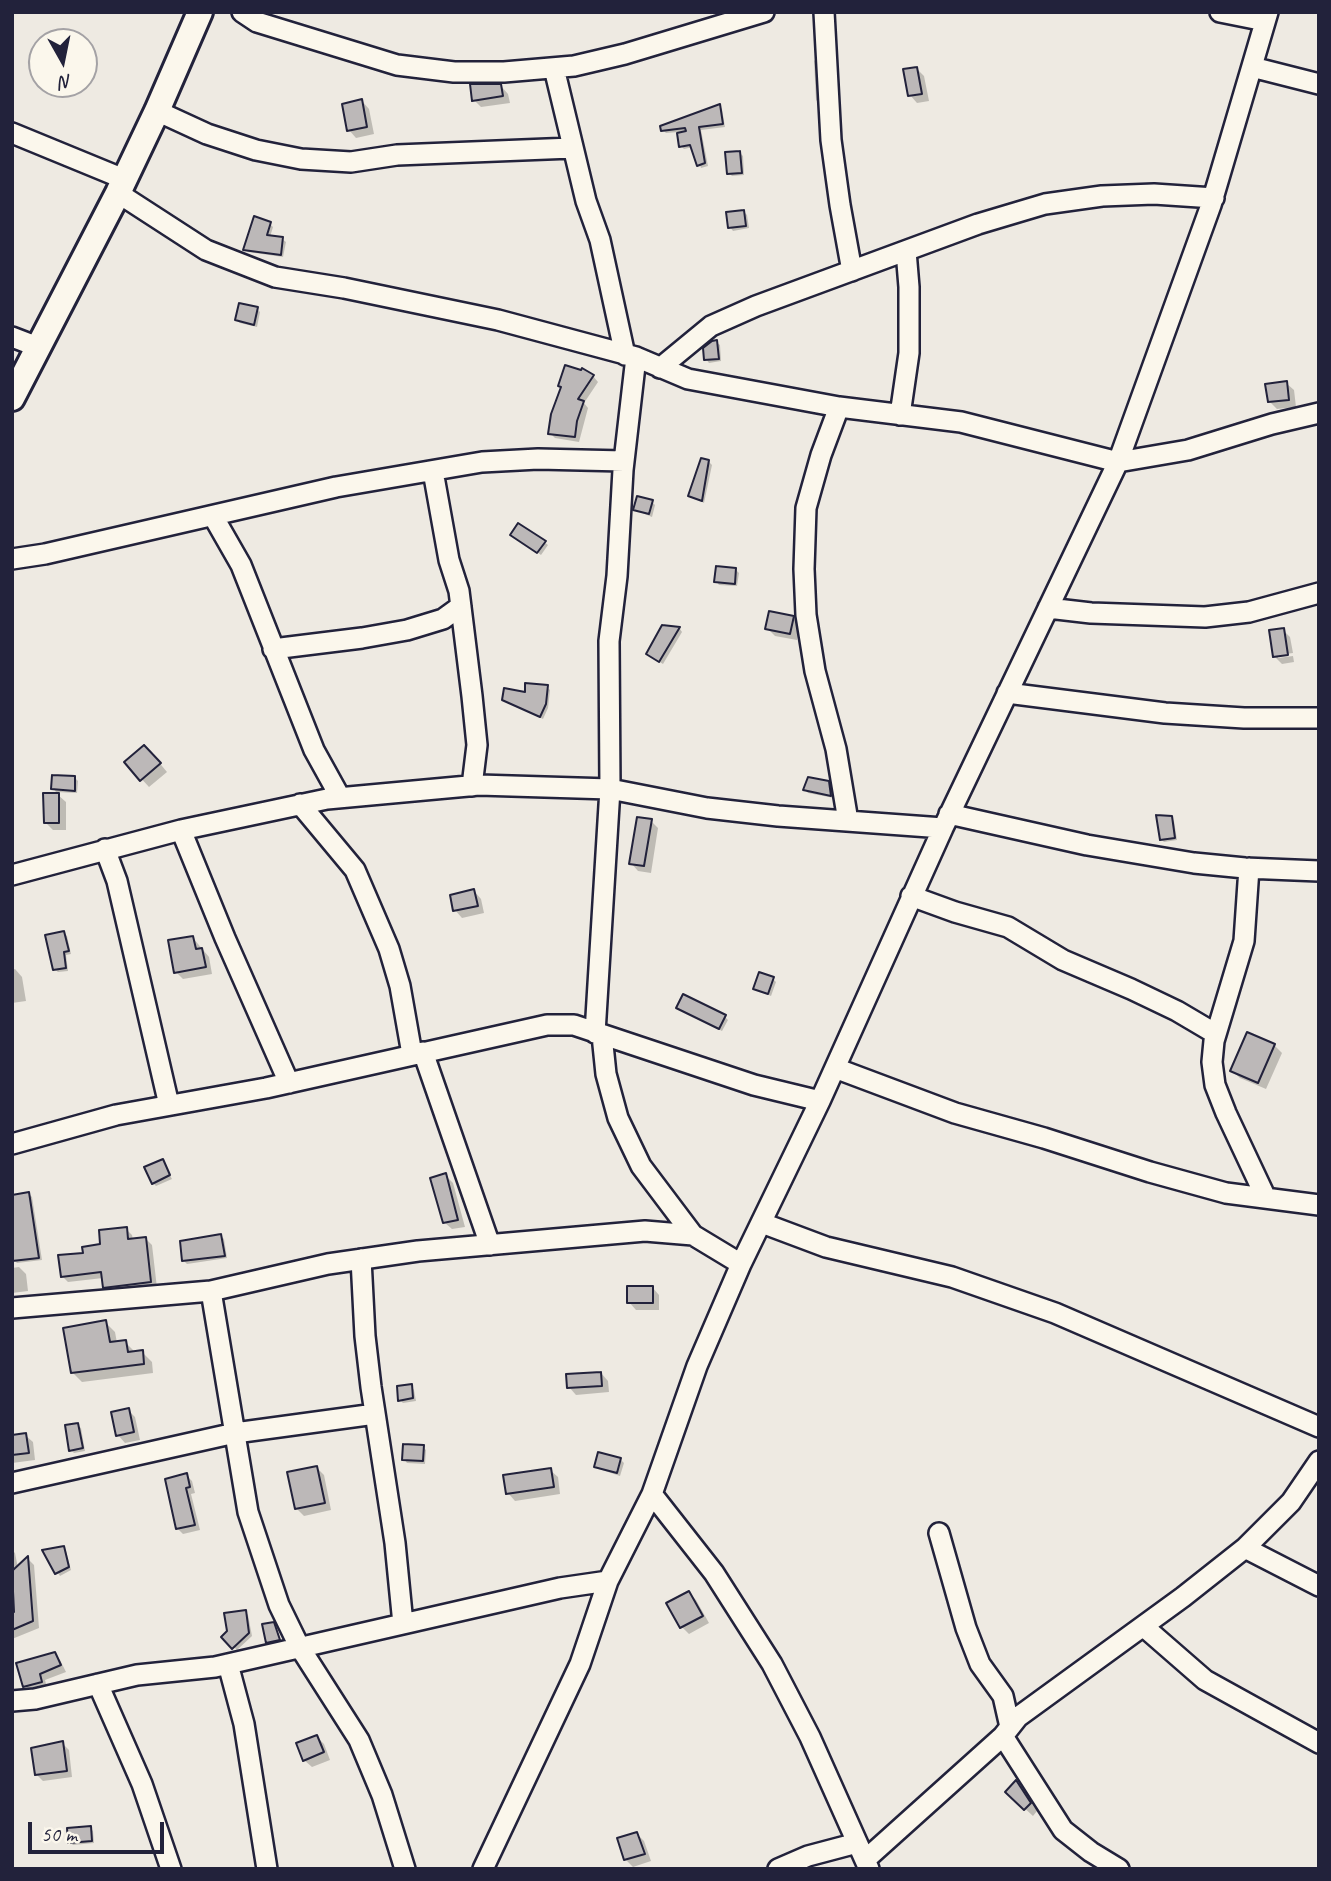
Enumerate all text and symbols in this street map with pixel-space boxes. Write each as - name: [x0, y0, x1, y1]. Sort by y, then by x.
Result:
- north arrow: [28, 28, 98, 98]
- text: N: [58, 69, 74, 95]
- scale bar: [32, 1808, 168, 1852]
- text: 50 m: [41, 1821, 77, 1847]

